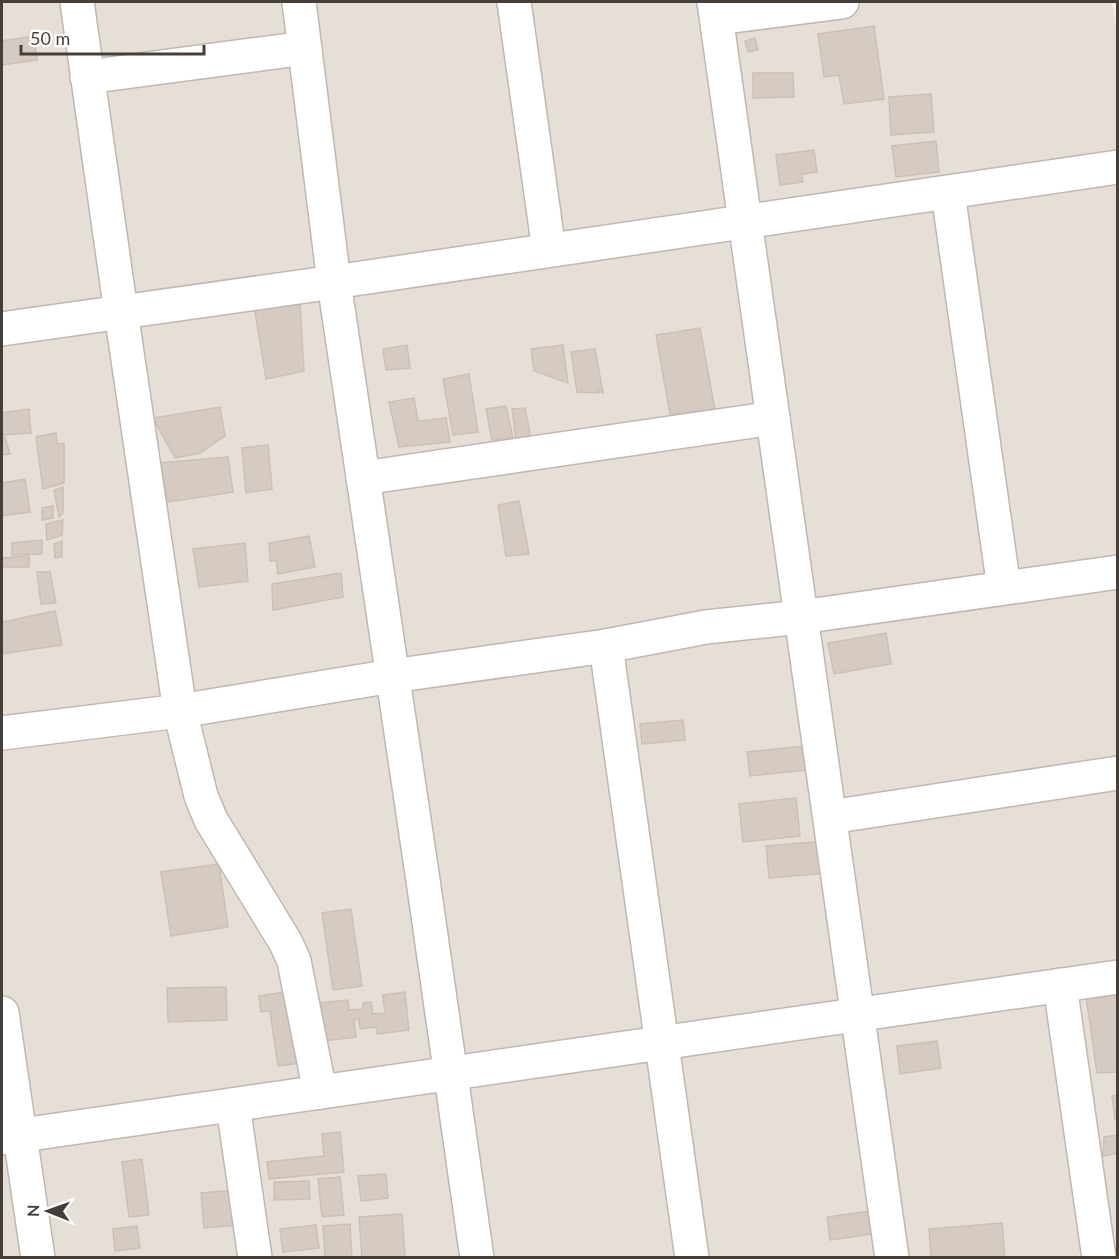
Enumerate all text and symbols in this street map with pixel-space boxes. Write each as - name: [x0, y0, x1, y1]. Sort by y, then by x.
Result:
- scale bar: [21, 18, 204, 56]
- text: 50 m: [30, 27, 70, 49]
- north arrow: [18, 1181, 78, 1241]
- text: N: [23, 1204, 42, 1217]

